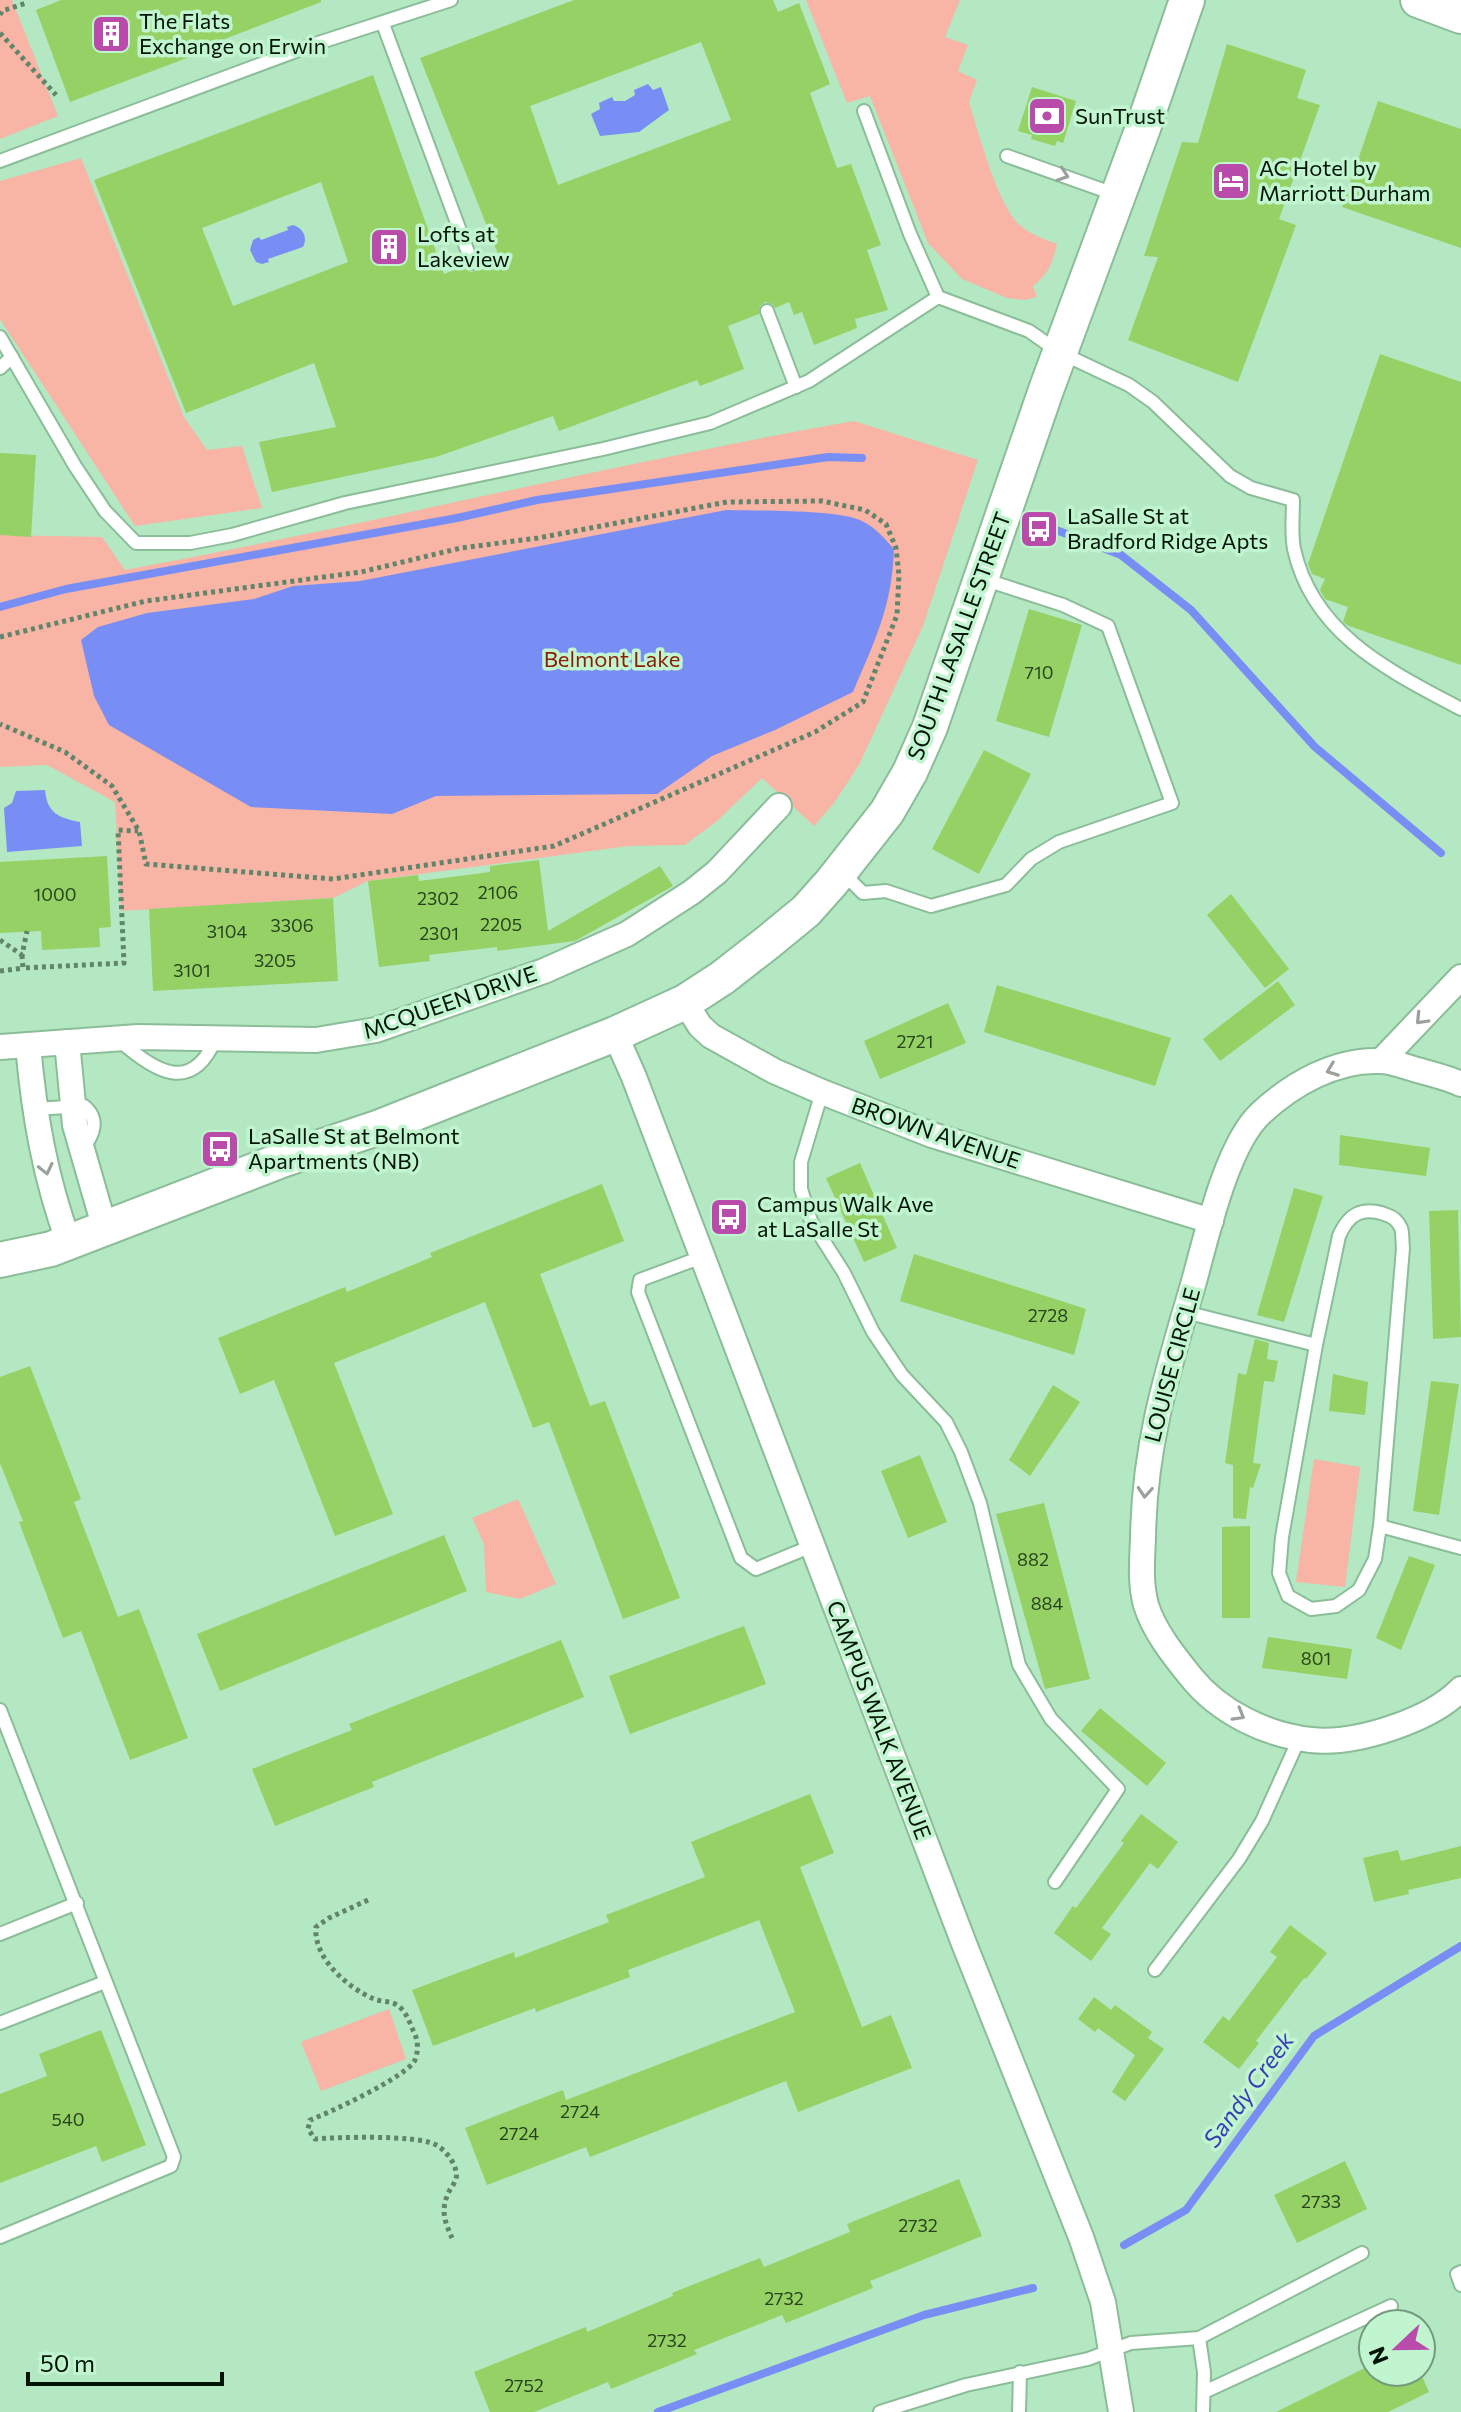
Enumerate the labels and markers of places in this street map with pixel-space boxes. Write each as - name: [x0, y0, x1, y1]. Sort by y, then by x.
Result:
- place label: The Flats Exchange on Erwin: [139, 7, 326, 59]
- building icon: The Flats Exchange on Erwin: [90, 13, 132, 55]
- bank icon: SunTrust: [1026, 95, 1068, 137]
- place label: SunTrust: [1075, 102, 1165, 129]
- place label: AC Hotel by Marriott Durham: [1259, 154, 1430, 206]
- hotel icon: AC Hotel by Marriott Durham: [1210, 160, 1252, 202]
- place label: Lofts at Lakeview: [417, 220, 510, 272]
- building icon: Lofts at Lakeview: [368, 226, 410, 268]
- place label: LaSalle St at Bradford Ridge Apts: [1067, 502, 1268, 554]
- bus stop icon: LaSalle St at Bradford Ridge Apts: [1018, 508, 1060, 550]
- place label: LaSalle St at Belmont Apartments (NB): [248, 1122, 460, 1174]
- bus stop icon: LaSalle St at Belmont Apartments (NB): [199, 1128, 241, 1170]
- place label: Campus Walk Ave at LaSalle St: [757, 1190, 934, 1242]
- bus stop icon: Campus Walk Ave at LaSalle St: [708, 1196, 750, 1238]

